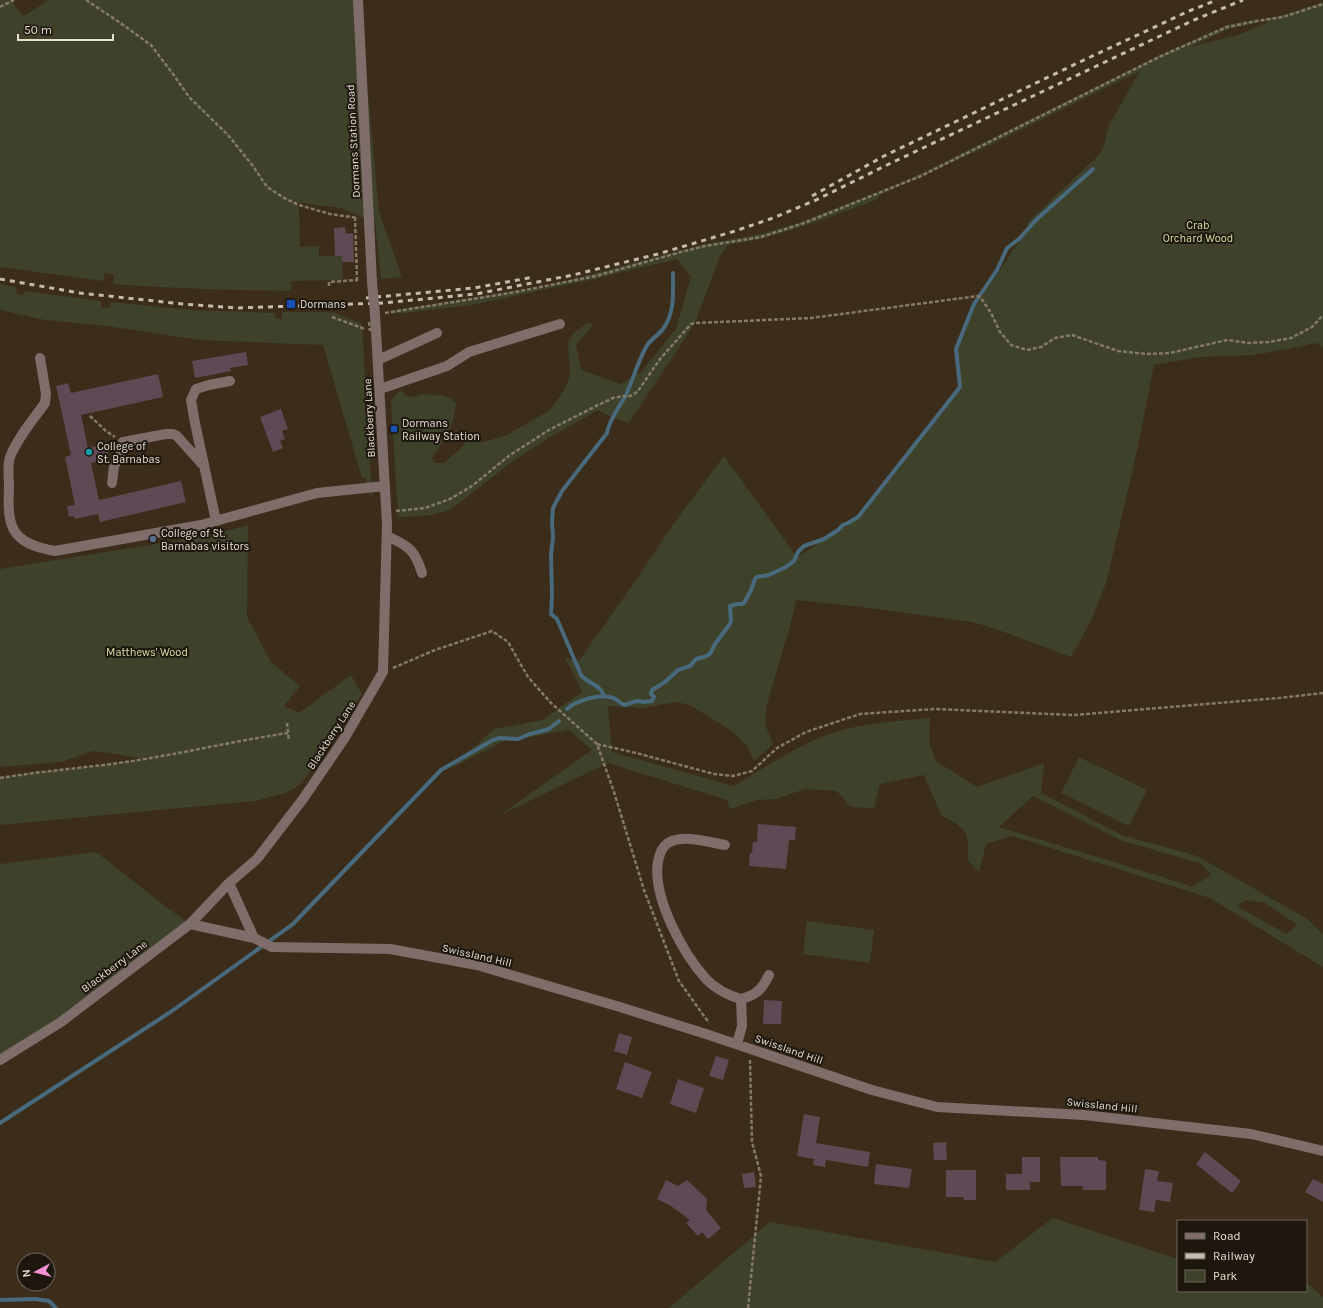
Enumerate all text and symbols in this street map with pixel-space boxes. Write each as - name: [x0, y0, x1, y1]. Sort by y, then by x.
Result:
- scale bar: [18, 16, 113, 42]
- text: 50 m: [24, 23, 52, 37]
- street label: Dormans Station Road: [344, 84, 363, 198]
- park label: Crab Orchard Wood: [1163, 219, 1233, 245]
- marker: Dormans: [285, 298, 297, 310]
- place label: Dormans: [300, 298, 346, 311]
- street label: Blackberry Lane: [361, 378, 378, 458]
- place label: Dormans Railway Station: [402, 417, 480, 443]
- marker: Dormans Railway Station: [389, 424, 399, 434]
- place label: College of St. Barnabas: [97, 440, 160, 466]
- marker: College of St. Barnabas: [84, 447, 94, 457]
- place label: College of St. Barnabas visitors: [161, 527, 250, 553]
- marker: College of St. Barnabas visitors: [148, 534, 158, 544]
- park label: Matthews' Wood: [106, 646, 188, 659]
- street label: Blackberry Lane: [304, 698, 359, 772]
- street label: Blackberry Lane: [79, 937, 150, 995]
- street label: Swissland Hill: [441, 941, 513, 970]
- street label: Swissland Hill: [753, 1032, 825, 1067]
- street label: Swissland Hill: [1066, 1095, 1138, 1116]
- legend: [1177, 1220, 1307, 1292]
- text: Road: [1213, 1229, 1241, 1243]
- text: Railway: [1213, 1249, 1255, 1263]
- north arrow: [16, 1252, 56, 1292]
- text: N: [20, 1268, 34, 1278]
- text: Park: [1213, 1269, 1238, 1283]

